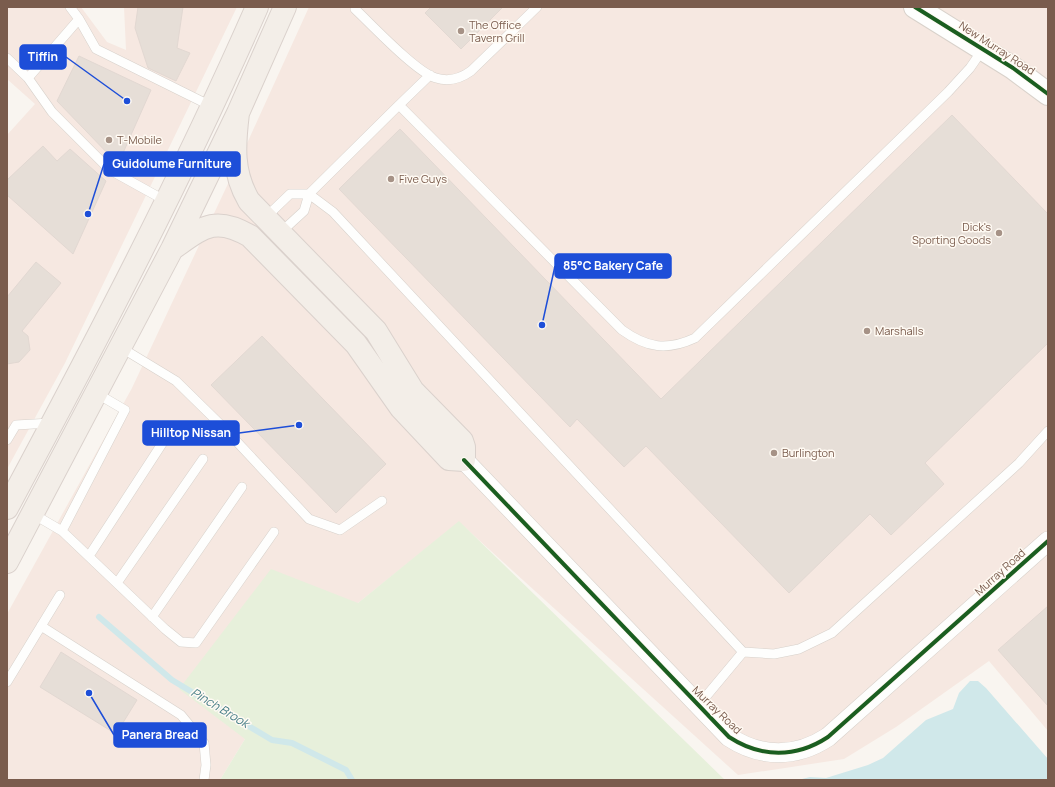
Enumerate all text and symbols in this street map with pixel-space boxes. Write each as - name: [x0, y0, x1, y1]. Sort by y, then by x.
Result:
- place label: The Office Tavern Grill: [469, 17, 525, 45]
- street label: New Murray Road: [956, 17, 1038, 78]
- marker: The Office Tavern Grill: [456, 26, 466, 36]
- callout: Tiffin: [20, 45, 66, 69]
- text: Tiffin: [28, 48, 58, 65]
- place label: T-Mobile: [117, 132, 163, 147]
- marker: T-Mobile: [104, 135, 114, 145]
- callout: Guidolume Furniture: [104, 152, 240, 176]
- text: Guidolume Furniture: [112, 155, 232, 172]
- place label: Five Guys: [399, 171, 447, 186]
- marker: Five Guys: [386, 174, 396, 184]
- place label: Dick's Sporting Goods: [912, 219, 991, 247]
- marker: Dick's Sporting Goods: [994, 228, 1004, 238]
- callout: 85°C Bakery Cafe: [555, 254, 671, 278]
- text: 85°C Bakery Cafe: [563, 257, 663, 274]
- place label: Marshalls: [875, 323, 924, 338]
- marker: Marshalls: [862, 326, 872, 336]
- callout: Hilltop Nissan: [143, 421, 239, 445]
- text: Hilltop Nissan: [151, 424, 231, 441]
- place label: Burlington: [782, 445, 835, 460]
- marker: Burlington: [769, 448, 779, 458]
- street label: Murray Road: [971, 545, 1028, 598]
- street label: Murray Road: [689, 682, 745, 737]
- water label: Pinch Brook: [188, 684, 254, 733]
- callout: Panera Bread: [114, 723, 206, 747]
- text: Panera Bread: [122, 726, 198, 743]

